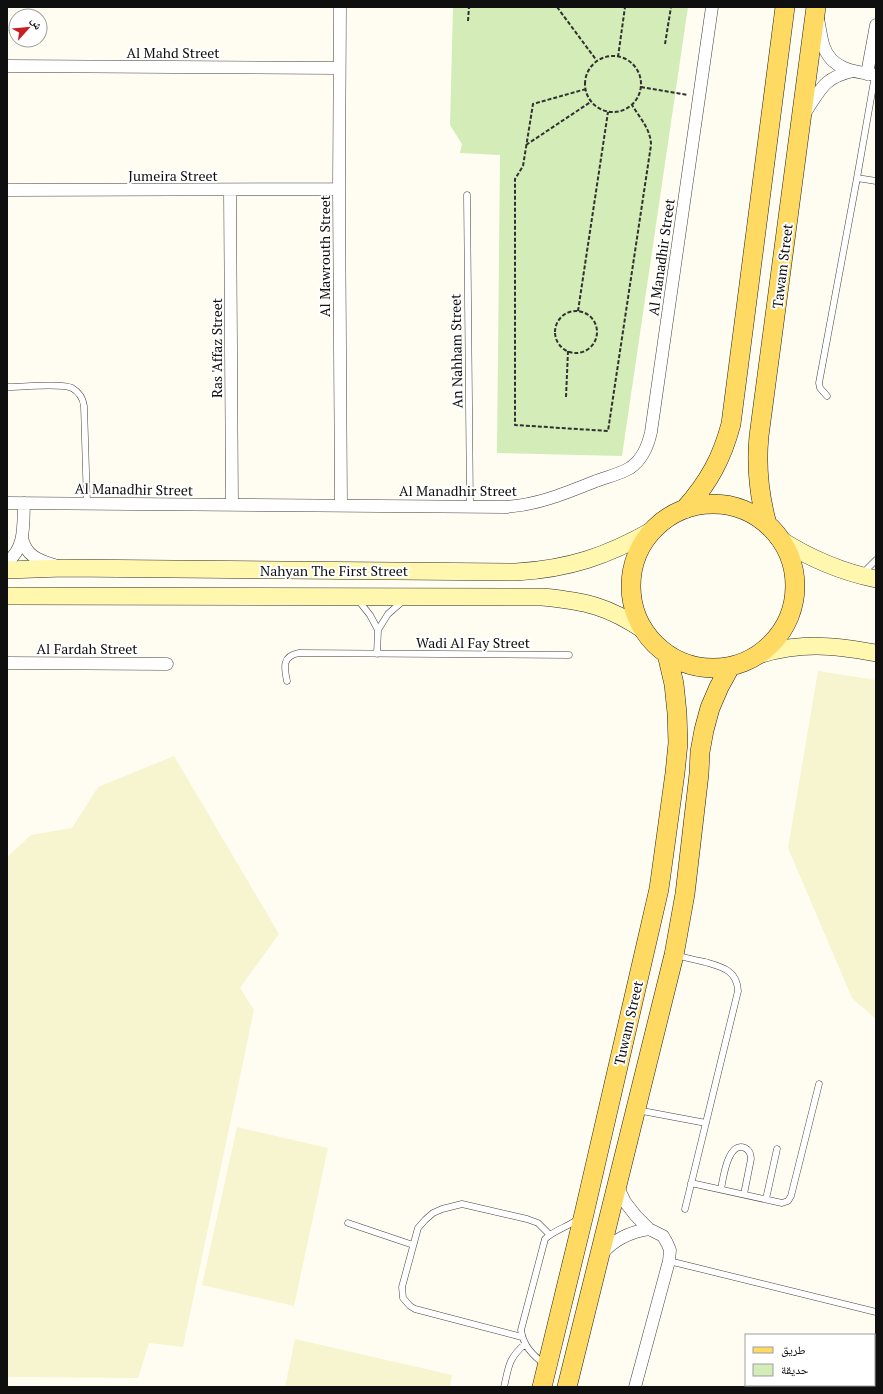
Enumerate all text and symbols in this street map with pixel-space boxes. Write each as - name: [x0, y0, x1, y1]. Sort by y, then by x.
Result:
- north arrow: [8, 8, 48, 48]
- text: ش: [27, 15, 46, 33]
- street label: Al Mahd Street: [126, 43, 220, 62]
- street label: Jumeira Street: [128, 166, 218, 185]
- street label: Al Mawrouth Street: [315, 194, 334, 317]
- street label: Al Manadhir Street: [643, 196, 679, 317]
- street label: Tawam Street: [767, 222, 797, 310]
- street label: An Nahham Street: [445, 293, 467, 409]
- street label: Ras 'Affaz Street: [207, 297, 226, 398]
- street label: Al Manadhir Street: [75, 478, 194, 500]
- street label: Al Manadhir Street: [399, 481, 518, 500]
- street label: Nahyan The First Street: [260, 561, 409, 580]
- street label: Wadi Al Fay Street: [416, 633, 531, 652]
- street label: Al Fardah Street: [36, 639, 138, 658]
- street label: Tuwam Street: [609, 978, 647, 1067]
- legend: [745, 1334, 875, 1386]
- text: طريق: [781, 1342, 806, 1357]
- text: حديقة: [781, 1362, 809, 1377]

